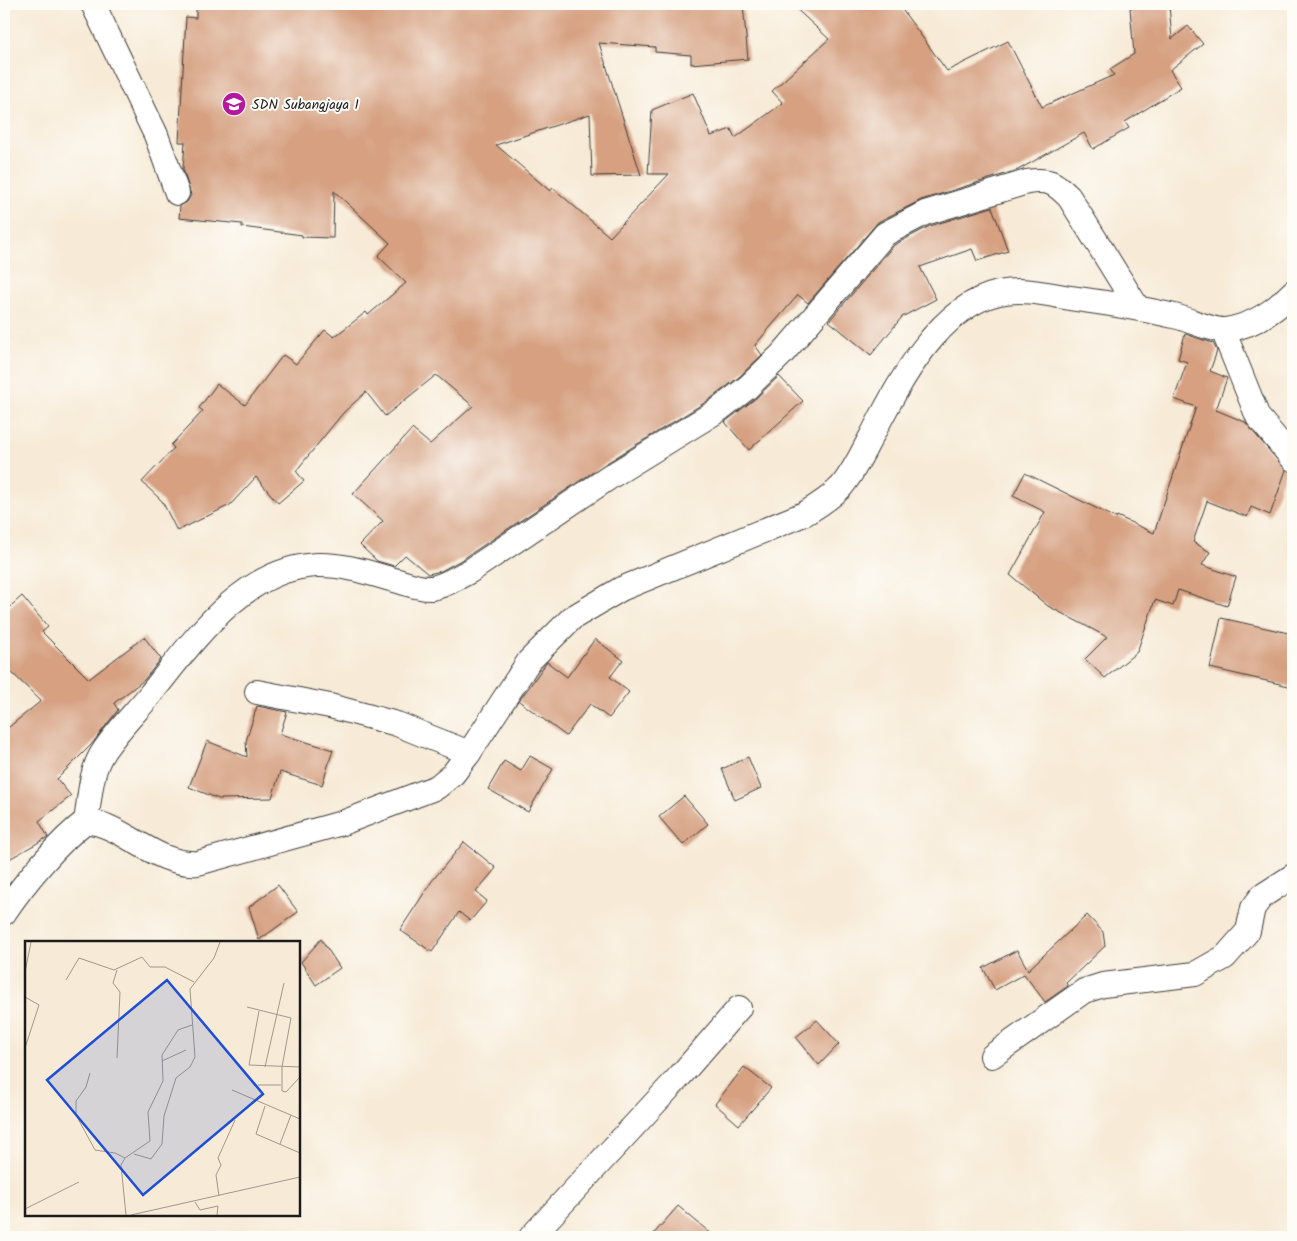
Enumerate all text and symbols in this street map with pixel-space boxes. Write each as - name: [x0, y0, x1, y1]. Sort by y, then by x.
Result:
- school or university icon: SDN Subangjaya 1: [221, 91, 247, 117]
- place label: SDN Subangjaya 1: [252, 94, 359, 116]
- inset map: [25, 941, 300, 1216]

